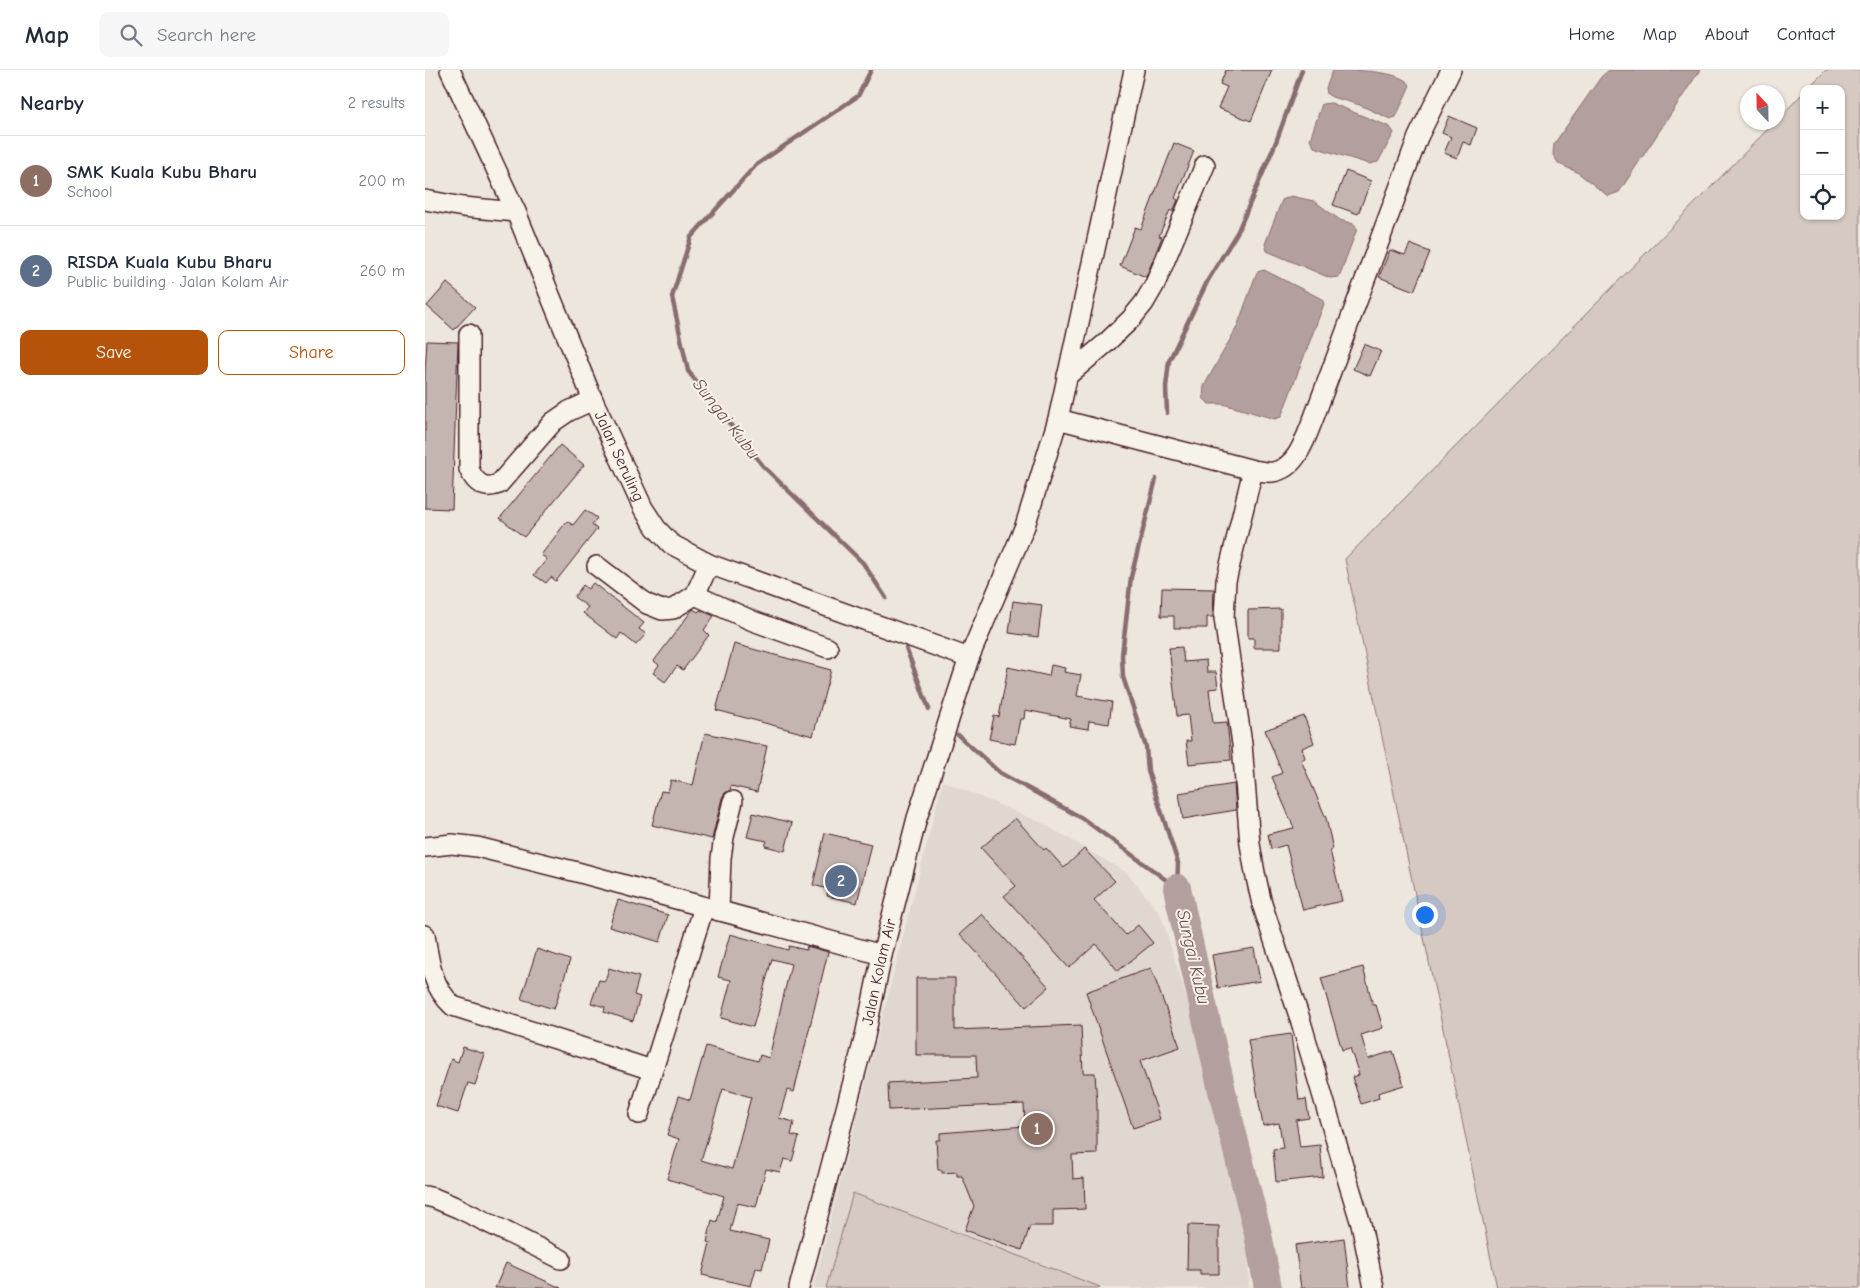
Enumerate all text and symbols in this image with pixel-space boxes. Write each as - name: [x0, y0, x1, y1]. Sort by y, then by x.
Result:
- search box: [99, 12, 449, 57]
- text: Map: [25, 21, 69, 49]
- icon: search: [117, 21, 145, 49]
- text: Search here: [157, 24, 256, 46]
- text: Home: [1568, 24, 1615, 45]
- text: Map: [1643, 24, 1677, 45]
- text: About: [1705, 24, 1749, 45]
- text: Contact: [1777, 24, 1835, 45]
- north arrow: [1740, 85, 1785, 130]
- map controls: [1800, 85, 1845, 220]
- button: +: [1800, 85, 1845, 130]
- text: Nearby: [20, 91, 84, 115]
- text: 2 results: [348, 94, 405, 112]
- button: −: [1800, 130, 1845, 175]
- text: SMK Kuala Kubu Bharu: [67, 161, 257, 183]
- text: 1: [33, 172, 39, 190]
- text: 200 m: [359, 172, 405, 190]
- button: locate: [1800, 175, 1845, 220]
- text: School: [67, 183, 113, 201]
- text: RISDA Kuala Kubu Bharu: [67, 251, 272, 273]
- text: 2: [32, 262, 40, 280]
- text: 260 m: [360, 262, 405, 280]
- text: Public building · Jalan Kolam Air: [67, 273, 288, 291]
- button: Save: [20, 330, 208, 375]
- button: Share: [218, 330, 405, 375]
- water label: Sungai Kubu: [688, 374, 764, 464]
- street label: Jalan Seruling: [591, 408, 648, 505]
- pin: 2: [825, 862, 857, 900]
- your location: [1412, 902, 1438, 928]
- water label: Sungai Kubu: [1172, 908, 1214, 1006]
- street label: Jalan Kolam Air: [858, 916, 900, 1027]
- pin: 1: [1021, 1110, 1053, 1148]

